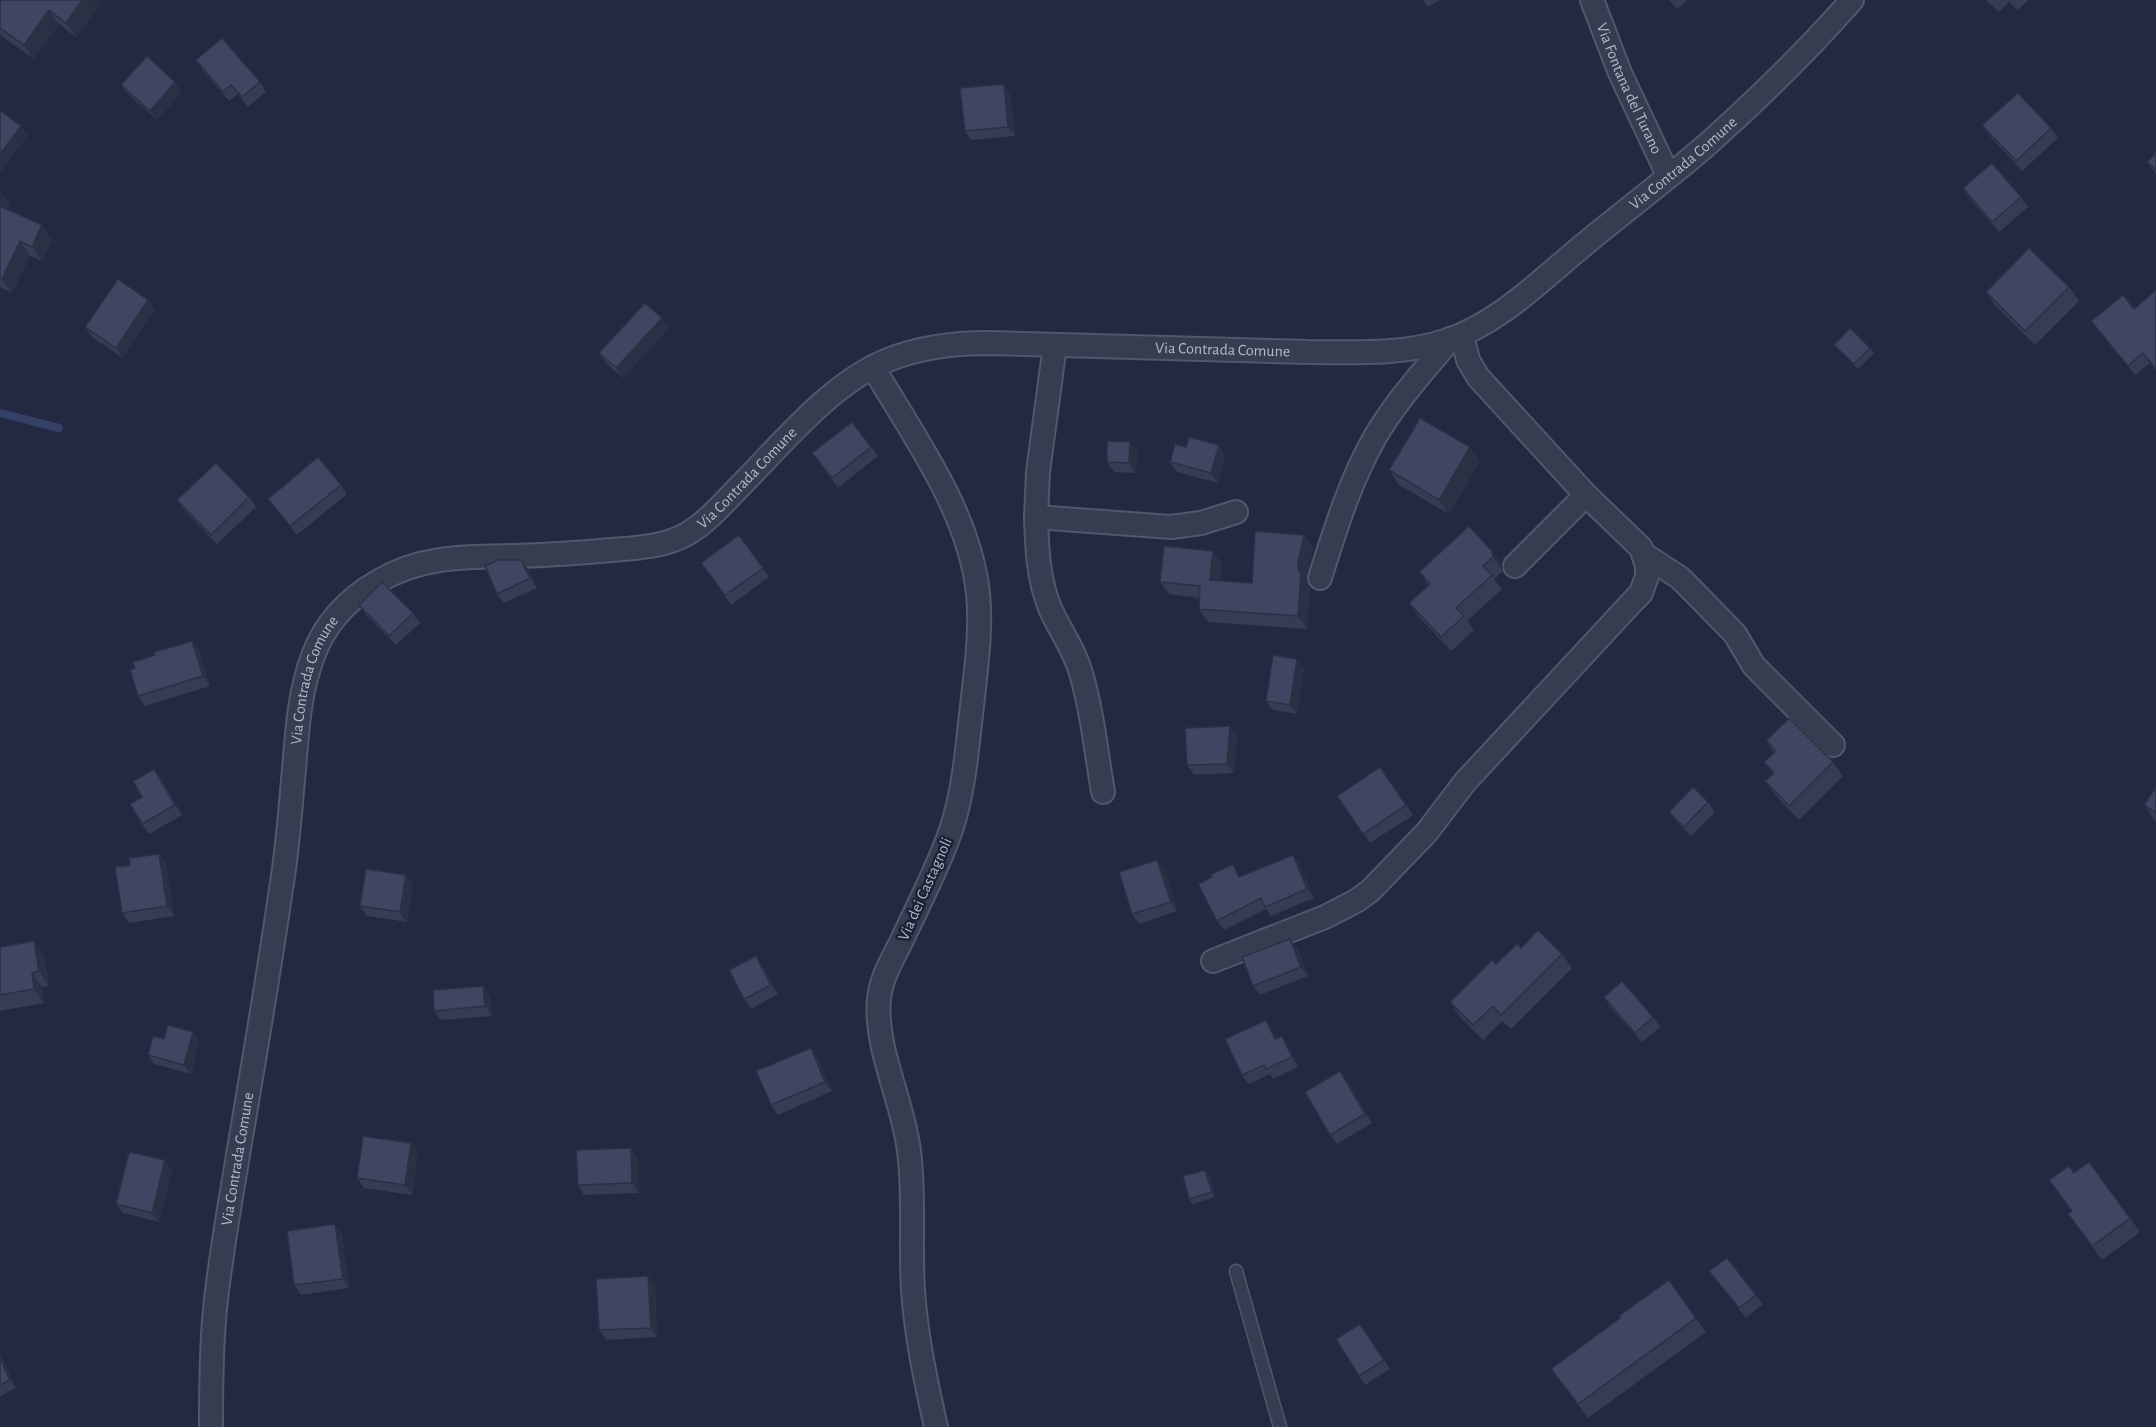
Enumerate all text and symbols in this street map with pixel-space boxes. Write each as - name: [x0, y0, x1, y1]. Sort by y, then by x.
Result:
- street label: Via Fontana del Turano: [1594, 21, 1665, 157]
- street label: Via Contrada Comune: [1626, 114, 1740, 213]
- street label: Via Contrada Comune: [1155, 340, 1290, 359]
- street label: Via Contrada Comune: [694, 424, 800, 532]
- street label: Via Contrada Comune: [288, 613, 341, 745]
- street label: Via dei Castagnoli: [895, 835, 955, 943]
- street label: Via Contrada Comune: [218, 1091, 256, 1227]

